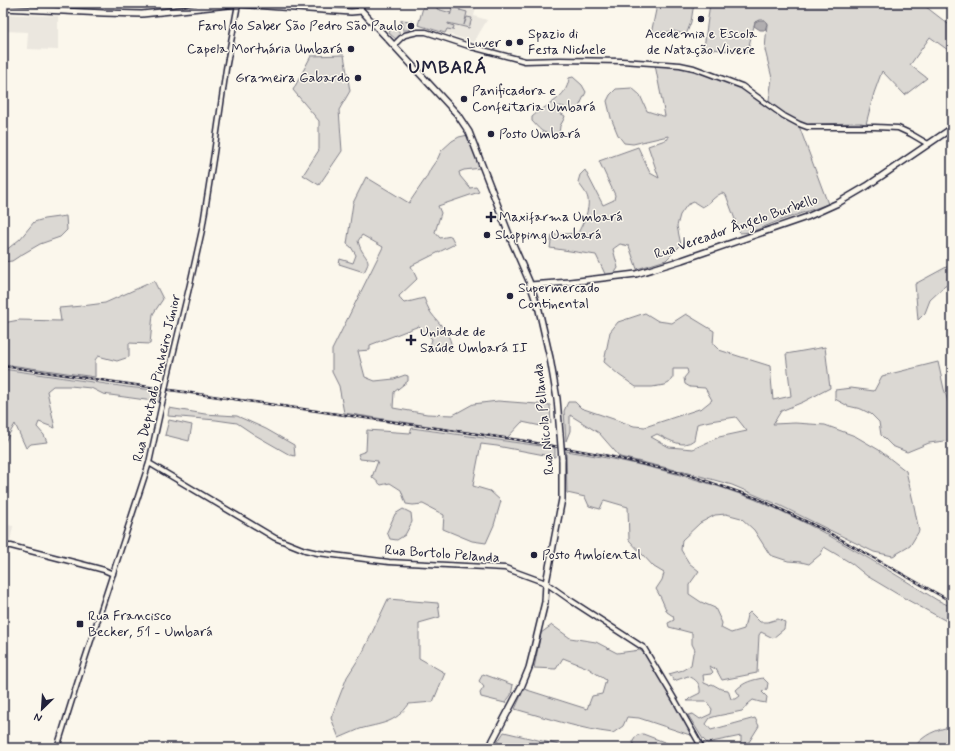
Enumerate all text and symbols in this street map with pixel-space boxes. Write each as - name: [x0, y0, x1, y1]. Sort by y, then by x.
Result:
- marker: Acedemia e Escola de Natação Vivere: [696, 14, 706, 24]
- place label: Farol do Saber São Pedro São Paulo: [198, 17, 403, 35]
- marker: Farol do Saber São Pedro São Paulo: [406, 21, 416, 31]
- place label: Spazio di Festa Nichele: [528, 25, 606, 59]
- place label: Acedemia e Escola de Natação Vivere: [645, 25, 758, 59]
- place label: Luver: [467, 34, 501, 52]
- marker: Spazio di Festa Nichele: [515, 37, 525, 47]
- marker: Luver: [504, 38, 514, 48]
- place label: Capela Mortuária Umbará: [187, 40, 343, 58]
- marker: Capela Mortuária Umbará: [346, 44, 356, 54]
- district label: UMBARÁ: [409, 56, 487, 80]
- place label: Grameira Gabardo: [235, 69, 350, 87]
- marker: Grameira Gabardo: [353, 73, 363, 83]
- place label: Panificadora e Confeitaria Umbará: [472, 82, 596, 116]
- marker: Panificadora e Confeitaria Umbará: [459, 94, 469, 104]
- place label: Posto Umbará: [499, 125, 581, 143]
- marker: Posto Umbará: [486, 129, 496, 139]
- street label: Rua Vereador Ângelo Burbello: [652, 190, 821, 265]
- place label: Maxifarma Umbará: [499, 208, 623, 226]
- marker: Maxifarma Umbará: [486, 212, 496, 222]
- place label: Shopping Umbará: [495, 226, 602, 244]
- marker: Shopping Umbará: [482, 230, 492, 240]
- place label: Supermercado Continental: [518, 279, 600, 313]
- marker: Supermercado Continental: [505, 291, 515, 301]
- street label: Rua Deputado Pinheiro Júnior: [129, 292, 185, 464]
- place label: Unidade de Saúde Umbará II: [420, 323, 528, 357]
- marker: Unidade de Saúde Umbará II: [405, 334, 417, 346]
- street label: Rua Nicola Pellanda: [529, 362, 559, 476]
- street label: Rua Bortolo Pelanda: [384, 541, 500, 567]
- place label: Posto Ambiental: [542, 546, 641, 564]
- marker: Posto Ambiental: [529, 550, 539, 560]
- place label: Rua Francisco Becker, 51 - Umbará: [88, 607, 213, 641]
- marker: Rua Francisco Becker, 51 - Umbará: [75, 619, 85, 629]
- north arrow: [22, 689, 62, 729]
- text: N: [32, 709, 44, 725]

